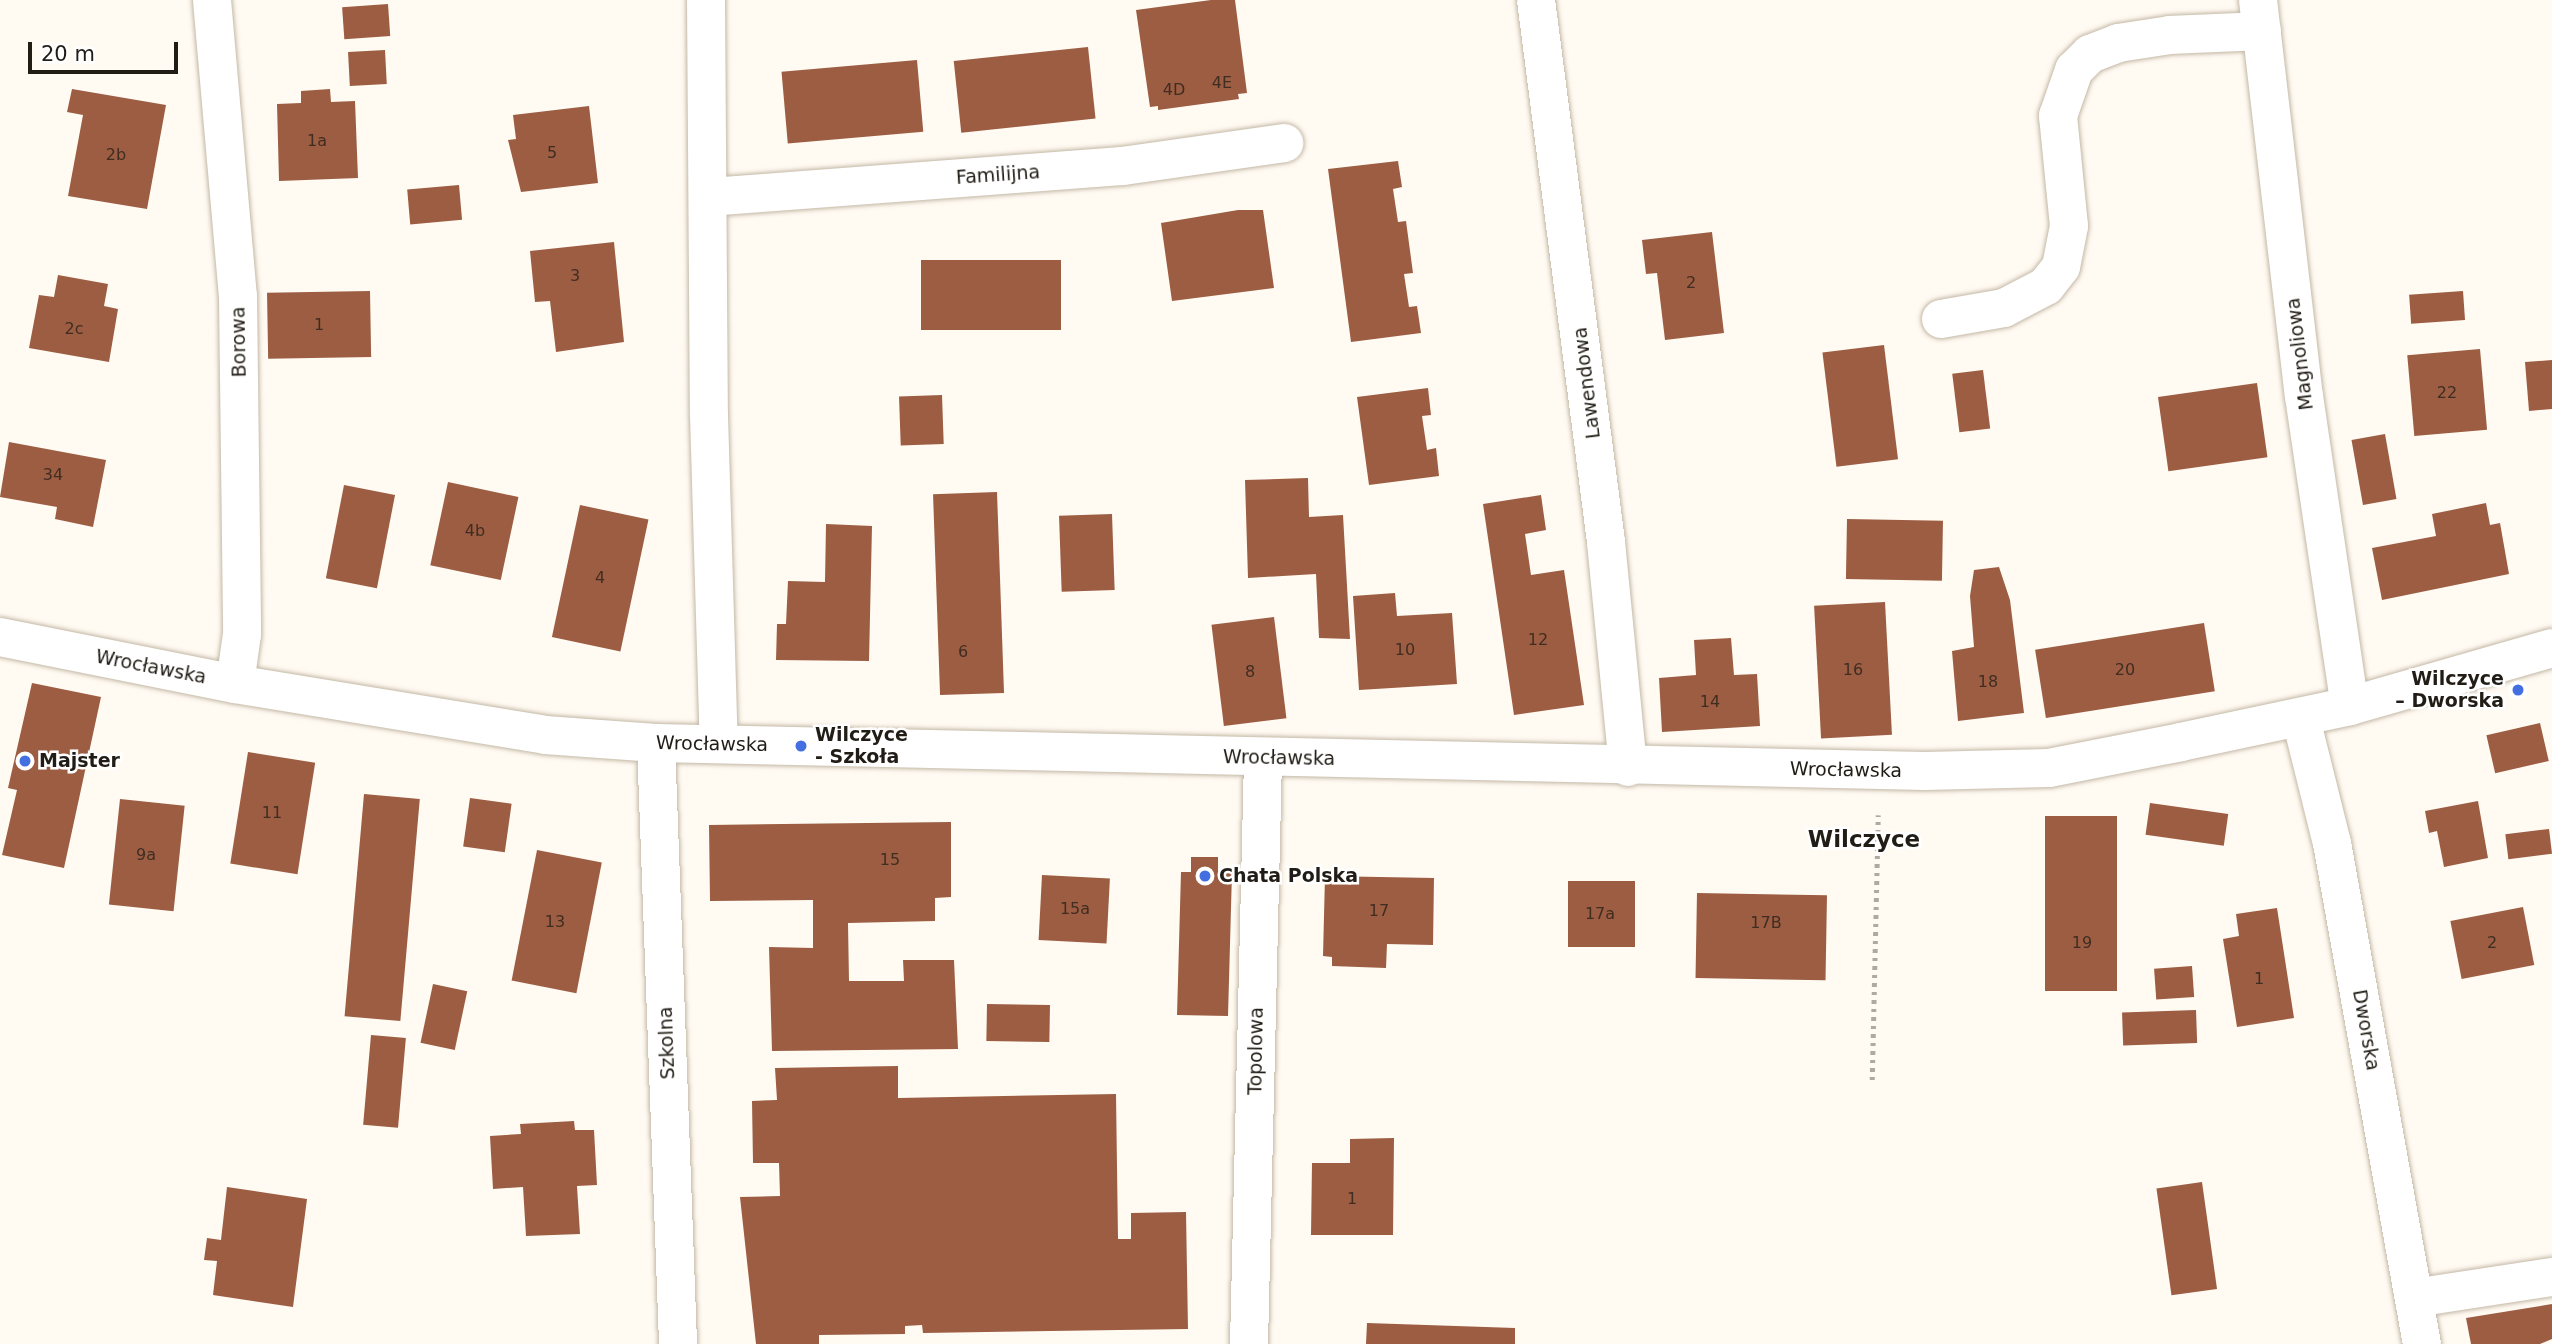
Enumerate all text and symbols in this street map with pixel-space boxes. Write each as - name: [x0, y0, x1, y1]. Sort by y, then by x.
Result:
- scale bar: [32, 28, 182, 72]
- text: 20 m: [41, 42, 95, 66]
- house number: 4E: [1212, 73, 1232, 93]
- house number: 4D: [1163, 80, 1185, 100]
- house number: 1a: [307, 131, 327, 151]
- house number: 5: [547, 143, 557, 163]
- house number: 2b: [106, 145, 126, 165]
- street label: Familijna: [955, 161, 1041, 189]
- house number: 3: [570, 266, 580, 286]
- house number: 2: [1686, 273, 1696, 293]
- street label: Magnoliowa: [2282, 296, 2318, 412]
- street label: Borowa: [227, 306, 251, 378]
- house number: 1: [314, 315, 324, 335]
- house number: 2c: [65, 319, 83, 339]
- street label: Lawendowa: [1569, 326, 1605, 440]
- house number: 22: [2437, 383, 2457, 403]
- house number: 34: [43, 465, 63, 485]
- house number: 4b: [465, 521, 485, 541]
- house number: 4: [595, 568, 605, 588]
- house number: 12: [1528, 630, 1548, 650]
- house number: 10: [1395, 640, 1415, 660]
- house number: 6: [958, 642, 968, 662]
- street label: Wrocławska: [94, 645, 208, 689]
- house number: 16: [1843, 660, 1863, 680]
- house number: 20: [2115, 660, 2135, 680]
- house number: 8: [1245, 662, 1255, 682]
- place label: Wilczyce – Dworska: [2395, 668, 2504, 712]
- house number: 18: [1978, 672, 1998, 692]
- marker: Wilczyce – Dworska: [2510, 682, 2526, 698]
- house number: 14: [1700, 692, 1720, 712]
- place label: Wilczyce - Szkoła: [815, 724, 908, 768]
- street label: Wrocławska: [656, 732, 768, 756]
- marker: Wilczyce - Szkoła: [793, 738, 809, 754]
- street label: Wrocławska: [1223, 746, 1335, 770]
- place label: Majster: [39, 750, 120, 772]
- marker: Majster: [17, 753, 33, 769]
- street label: Wrocławska: [1790, 758, 1902, 782]
- house number: 11: [262, 803, 282, 823]
- district label: Wilczyce: [1808, 825, 1920, 853]
- house number: 9a: [136, 845, 156, 865]
- house number: 15: [880, 850, 900, 870]
- place label: Chata Polska: [1219, 865, 1358, 887]
- marker: Chata Polska: [1197, 868, 1213, 884]
- house number: 15a: [1060, 899, 1090, 919]
- house number: 17: [1369, 901, 1389, 921]
- house number: 17a: [1585, 904, 1615, 924]
- house number: 13: [545, 912, 565, 932]
- house number: 17B: [1750, 913, 1782, 933]
- house number: 19: [2072, 933, 2092, 953]
- house number: 2: [2487, 933, 2497, 953]
- house number: 1: [2254, 969, 2264, 989]
- street label: Dworska: [2348, 988, 2384, 1072]
- street label: Szkolna: [654, 1006, 680, 1080]
- street label: Topolowa: [1244, 1007, 1268, 1095]
- house number: 1: [1347, 1189, 1357, 1209]

